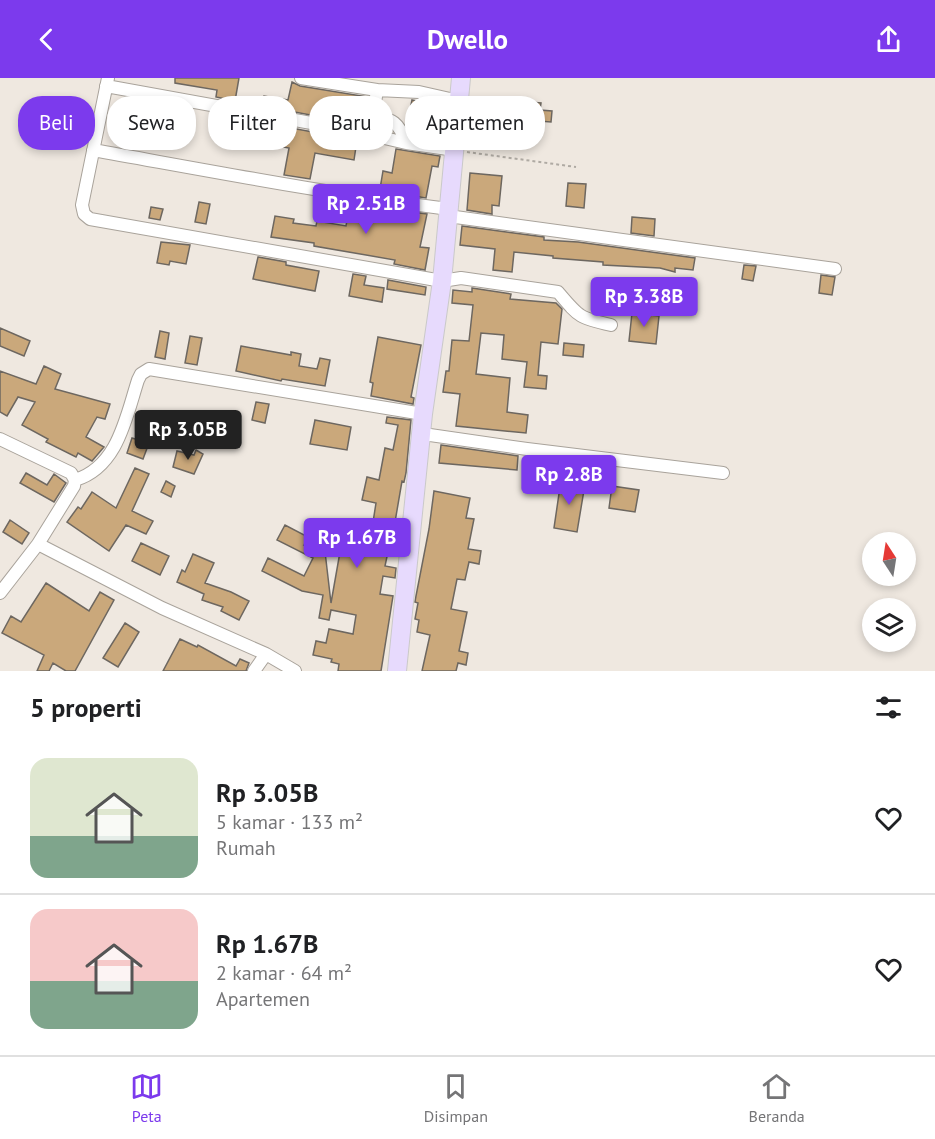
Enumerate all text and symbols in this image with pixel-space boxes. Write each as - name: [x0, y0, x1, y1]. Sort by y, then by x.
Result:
- text: Dwello: [427, 22, 508, 56]
- icon: back: [30, 23, 63, 56]
- icon: share: [872, 23, 905, 56]
- chip: Beli: [18, 96, 95, 150]
- chip: Sewa: [107, 96, 196, 150]
- chip: Filter: [208, 96, 297, 150]
- chip: Baru: [309, 96, 393, 150]
- chip: Apartemen: [405, 96, 545, 150]
- pin: Rp 2.51B: [304, 184, 428, 235]
- text: Rp 2.51B: [327, 190, 405, 216]
- pin: Rp 3.38B: [582, 277, 706, 328]
- text: Rp 3.38B: [605, 283, 683, 309]
- pin: Rp 3.05B: [126, 410, 250, 461]
- text: Rp 3.05B: [149, 416, 227, 442]
- pin: Rp 2.8B: [514, 455, 624, 506]
- text: Rp 2.8B: [535, 461, 603, 487]
- pin: Rp 1.67B: [295, 518, 419, 569]
- text: Rp 1.67B: [318, 524, 396, 550]
- north arrow: [862, 532, 916, 586]
- map controls: [862, 532, 916, 652]
- button: layers: [862, 598, 916, 652]
- text: 5 properti: [30, 691, 142, 724]
- icon: filters: [872, 691, 905, 724]
- text: Rp 3.05B: [216, 776, 318, 809]
- icon: home: [78, 782, 150, 854]
- icon: heart: [872, 802, 905, 835]
- text: 5 kamar · 133 m²: [216, 809, 363, 835]
- text: Rumah: [216, 835, 276, 861]
- text: Rp 1.67B: [216, 927, 318, 960]
- icon: home: [78, 933, 150, 1005]
- icon: heart: [872, 953, 905, 986]
- text: 2 kamar · 64 m²: [216, 960, 352, 986]
- text: Apartemen: [216, 986, 310, 1012]
- tab: Peta: [130, 1070, 163, 1126]
- tab: Disimpan: [424, 1070, 488, 1126]
- tab: Beranda: [749, 1070, 805, 1126]

